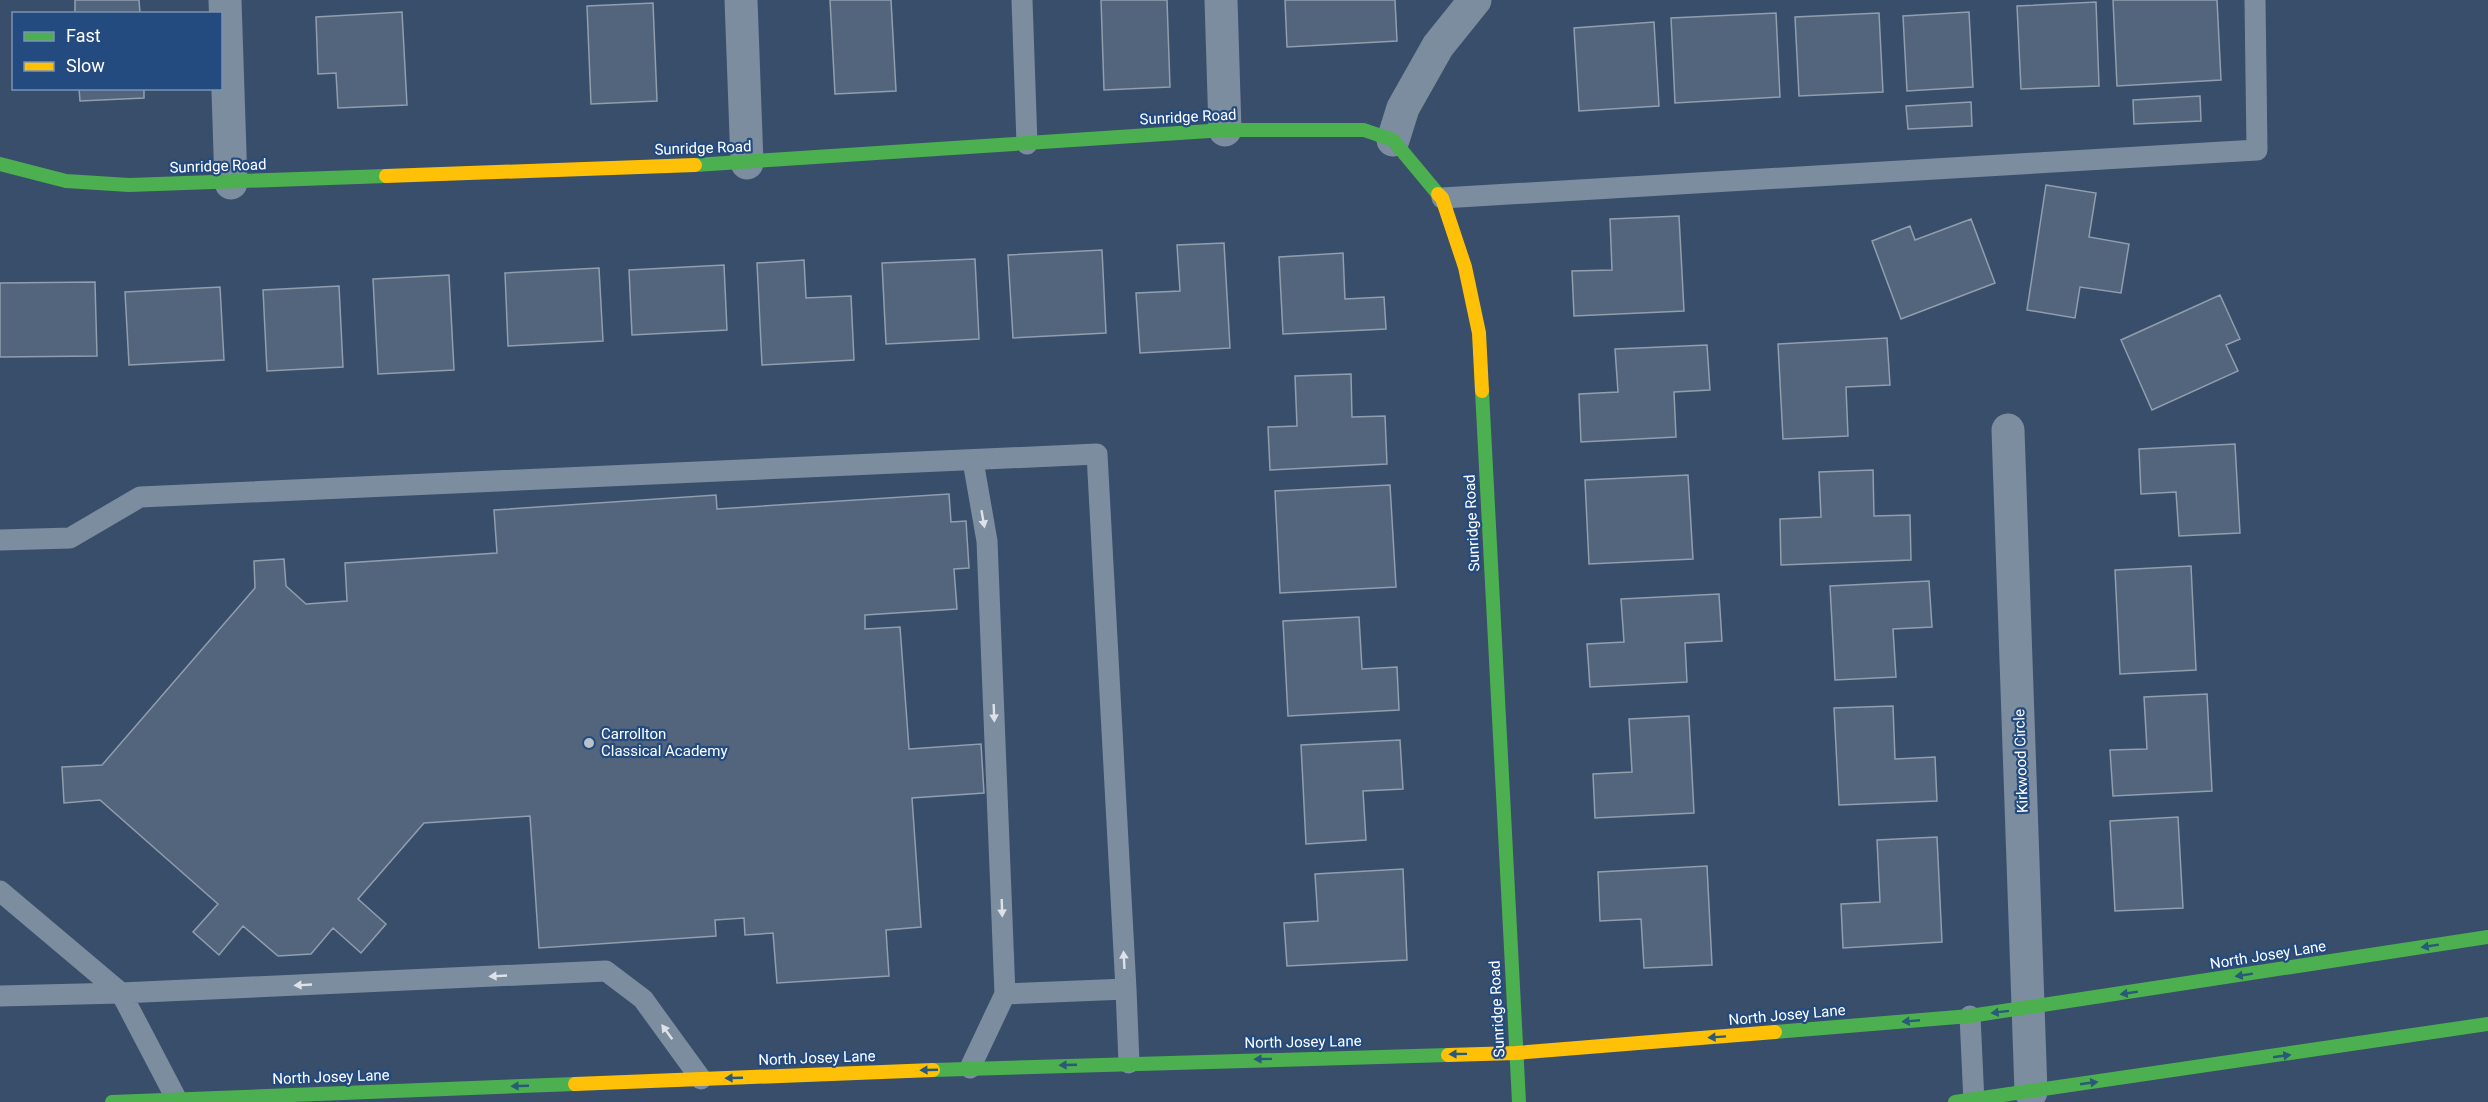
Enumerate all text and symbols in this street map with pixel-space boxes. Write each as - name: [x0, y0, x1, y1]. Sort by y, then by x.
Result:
- legend: [12, 12, 222, 90]
- text: Fast: [66, 25, 101, 46]
- text: Slow: [66, 55, 105, 76]
- street label: Sunridge Road: [1139, 105, 1237, 129]
- street label: Sunridge Road: [654, 137, 752, 159]
- street label: Sunridge Road: [169, 155, 267, 177]
- street label: Sunridge Road: [1460, 474, 1484, 572]
- one-way arrow: [979, 509, 988, 528]
- one-way arrow: [989, 704, 998, 723]
- street label: Kirkwood Circle: [2010, 709, 2032, 813]
- place label: Carrollton Classical Academy: [601, 725, 728, 760]
- marker: Carrollton Classical Academy: [582, 736, 596, 750]
- one-way arrow: [997, 898, 1006, 917]
- street label: North Josey Lane: [2209, 937, 2327, 973]
- one-way arrow: [2421, 942, 2440, 951]
- one-way arrow: [1120, 950, 1129, 969]
- street label: Sunridge Road: [1485, 960, 1509, 1058]
- one-way arrow: [489, 971, 508, 980]
- one-way arrow: [2234, 971, 2253, 980]
- one-way arrow: [294, 980, 313, 989]
- one-way arrow: [2120, 988, 2139, 997]
- street label: North Josey Lane: [1728, 1001, 1846, 1029]
- one-way arrow: [1990, 1008, 2009, 1017]
- one-way arrow: [1902, 1016, 1921, 1026]
- one-way arrow: [661, 1024, 673, 1040]
- street label: North Josey Lane: [1244, 1032, 1362, 1052]
- one-way arrow: [1707, 1032, 1726, 1042]
- street label: North Josey Lane: [758, 1047, 876, 1069]
- one-way arrow: [1448, 1050, 1467, 1059]
- one-way arrow: [2273, 1052, 2292, 1061]
- one-way arrow: [1253, 1055, 1272, 1064]
- one-way arrow: [1058, 1060, 1077, 1070]
- one-way arrow: [920, 1065, 939, 1075]
- street label: North Josey Lane: [272, 1066, 390, 1088]
- one-way arrow: [725, 1073, 744, 1082]
- one-way arrow: [2080, 1079, 2099, 1088]
- one-way arrow: [510, 1082, 529, 1091]

